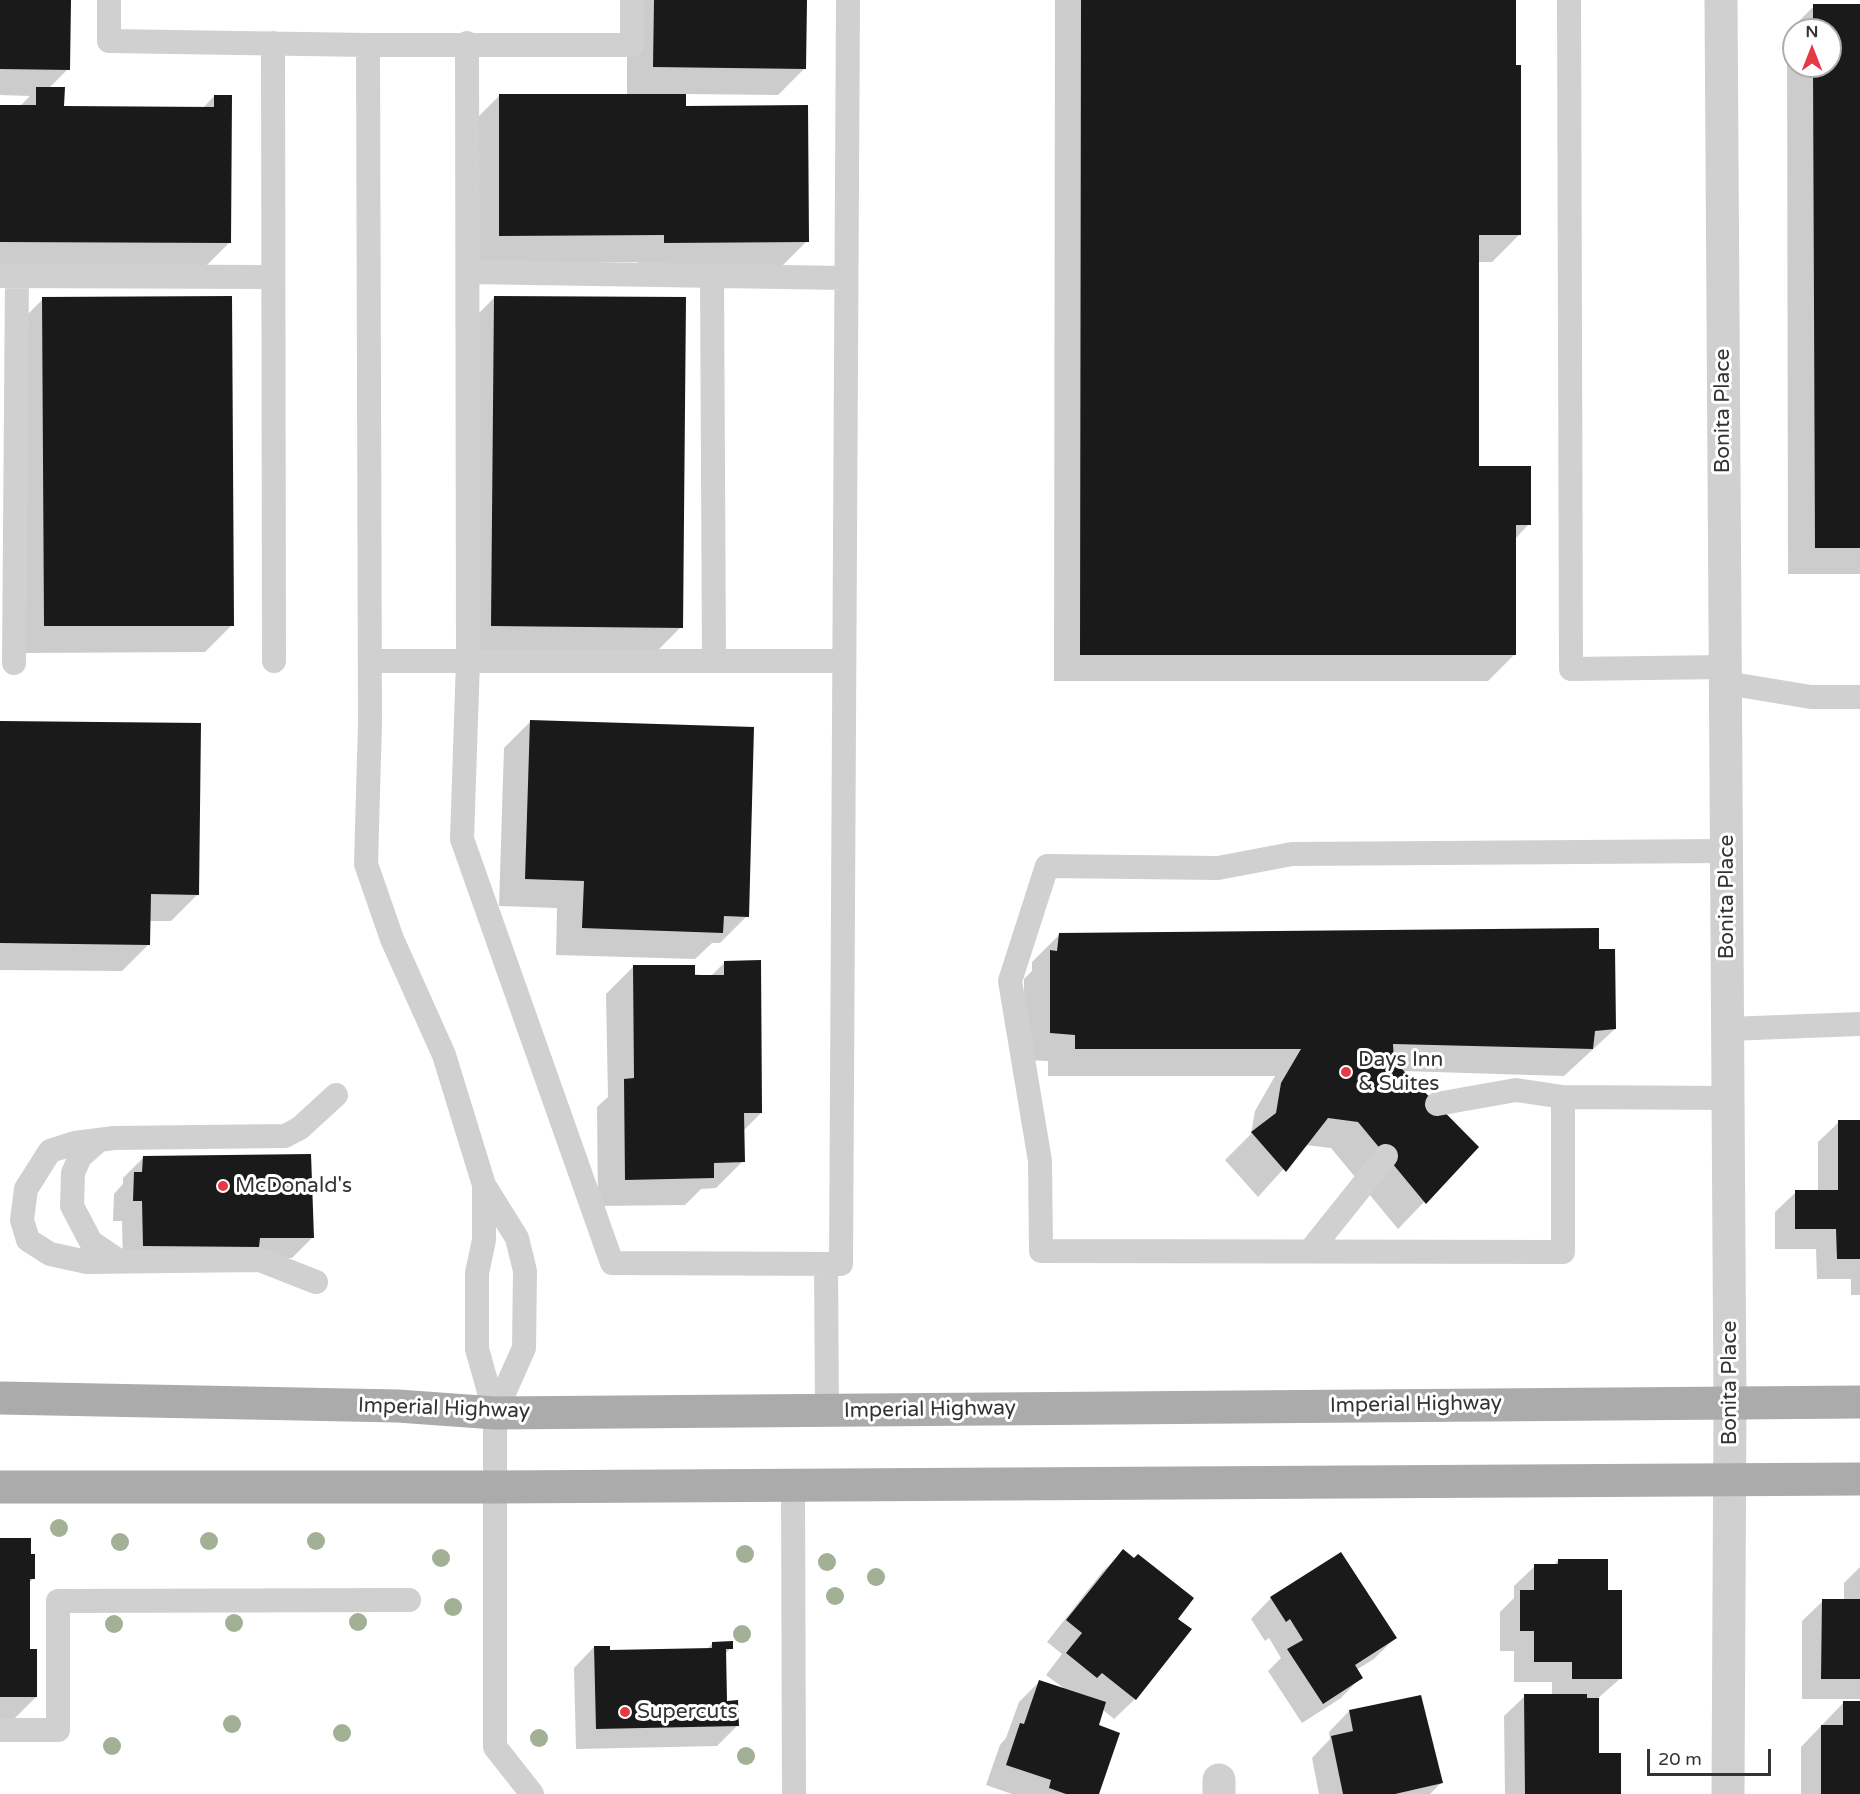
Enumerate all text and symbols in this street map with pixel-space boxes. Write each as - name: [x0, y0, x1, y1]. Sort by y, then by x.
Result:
- north arrow: [1782, 18, 1842, 78]
- text: N: [1806, 22, 1818, 42]
- street label: Bonita Place: [1710, 349, 1736, 473]
- street label: Bonita Place: [1714, 835, 1740, 959]
- place label: Days Inn & Suites: [1358, 1047, 1443, 1097]
- marker: Days Inn & Suites: [1339, 1065, 1353, 1079]
- place label: McDonald's: [235, 1173, 352, 1199]
- marker: McDonald's: [216, 1179, 230, 1193]
- street label: Bonita Place: [1717, 1321, 1743, 1445]
- street label: Imperial Highway: [1330, 1391, 1502, 1419]
- street label: Imperial Highway: [358, 1393, 530, 1425]
- street label: Imperial Highway: [844, 1396, 1016, 1424]
- place label: Supercuts: [637, 1699, 737, 1725]
- marker: Supercuts: [618, 1705, 632, 1719]
- scale bar: [1650, 1737, 1774, 1775]
- text: 20 m: [1658, 1748, 1702, 1770]

